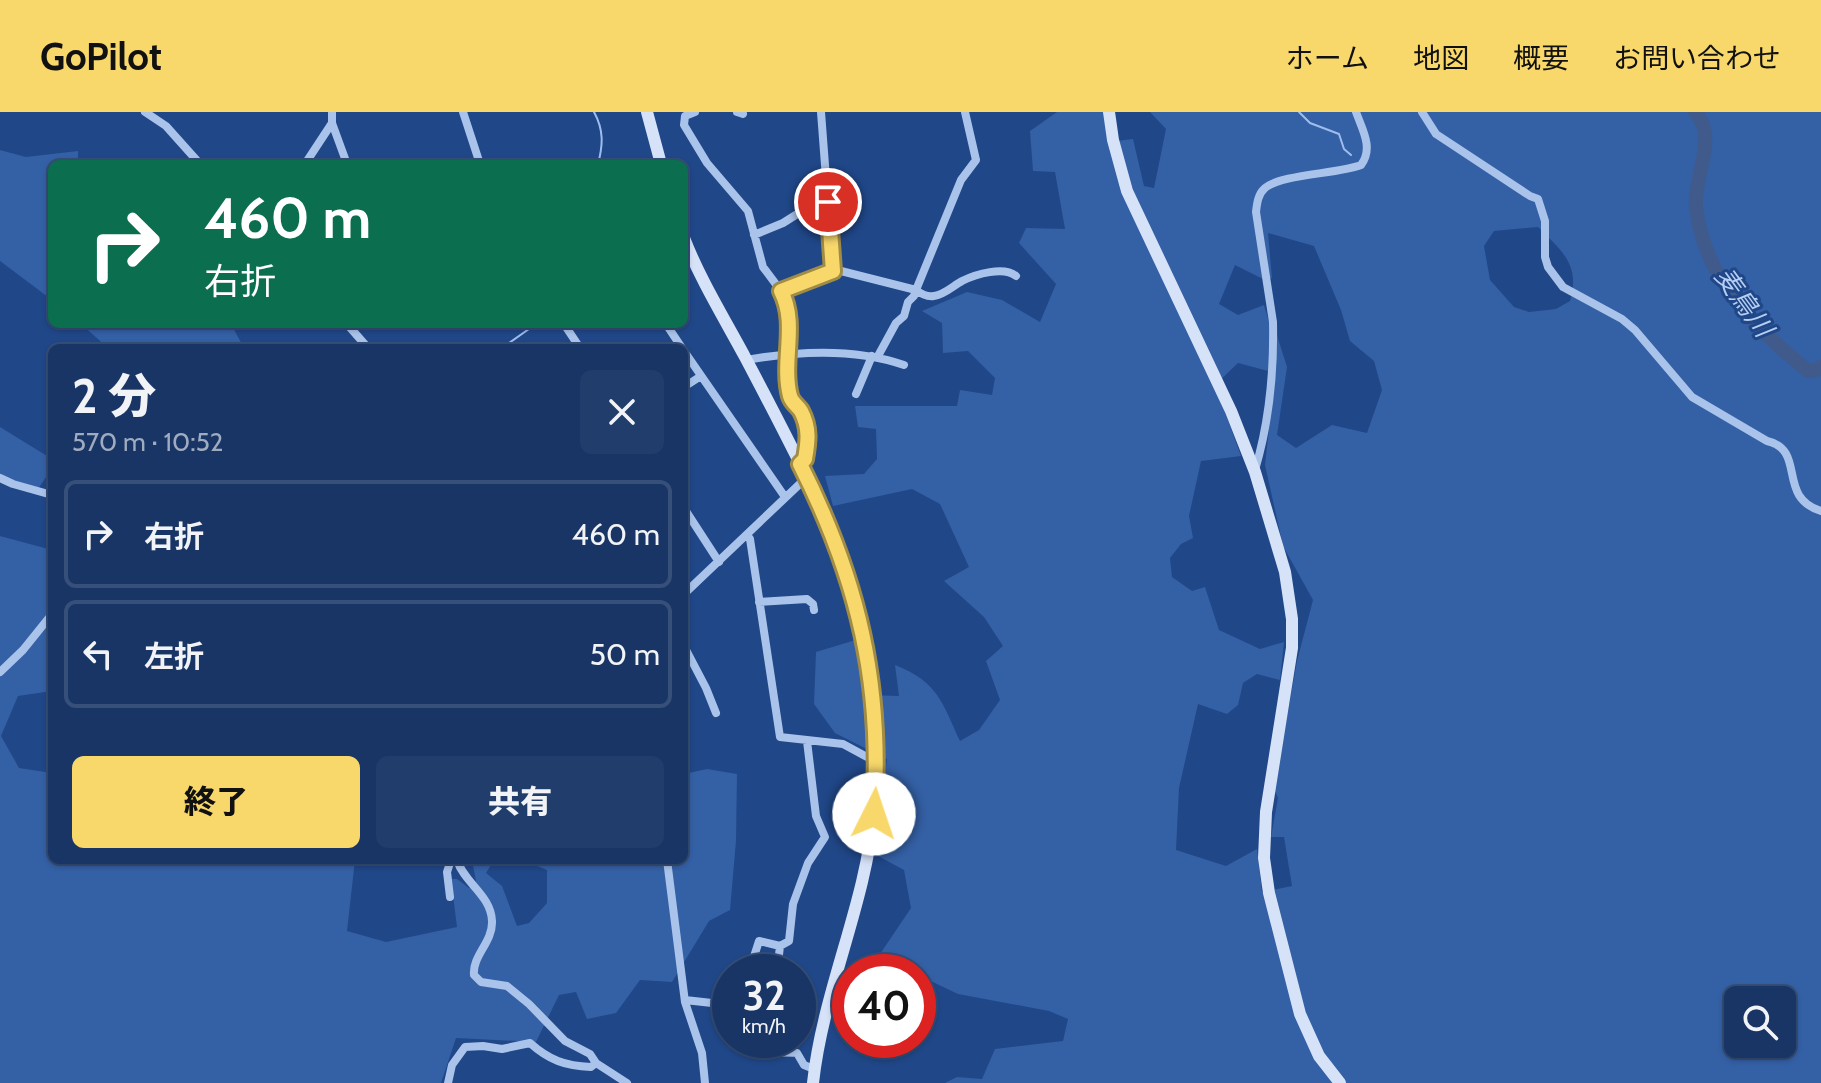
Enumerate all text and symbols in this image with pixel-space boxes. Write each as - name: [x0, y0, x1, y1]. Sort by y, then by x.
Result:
- text: GoPilot: [40, 33, 162, 80]
- text: ホーム: [1286, 41, 1369, 75]
- text: 地図: [1413, 41, 1469, 75]
- text: 概要: [1513, 41, 1569, 75]
- text: お問い合わせ: [1613, 41, 1781, 75]
- pin: [794, 168, 862, 236]
- icon: arrive: [806, 180, 850, 224]
- text: 460 m: [204, 184, 371, 252]
- icon: right: [72, 192, 176, 296]
- text: 右折: [204, 259, 276, 303]
- water label: 麦鳥川: [1708, 261, 1782, 345]
- text: 2 分: [72, 367, 156, 425]
- button: close: [580, 370, 664, 454]
- text: 570 m · 10:52: [72, 426, 223, 458]
- icon: right: [76, 512, 120, 556]
- text: 460 m: [572, 516, 660, 553]
- text: 右折: [144, 518, 204, 555]
- icon: left: [76, 632, 120, 676]
- text: 50 m: [590, 636, 660, 673]
- text: 左折: [144, 638, 204, 675]
- button: 終了: [72, 756, 360, 848]
- button: 共有: [376, 756, 664, 848]
- position arrow: [832, 772, 916, 856]
- speed limit sign: 40: [832, 954, 936, 1058]
- text: 32: [743, 971, 785, 1020]
- map controls: [1724, 986, 1796, 1058]
- button: search: [1724, 986, 1796, 1058]
- text: km/h: [742, 1014, 786, 1038]

